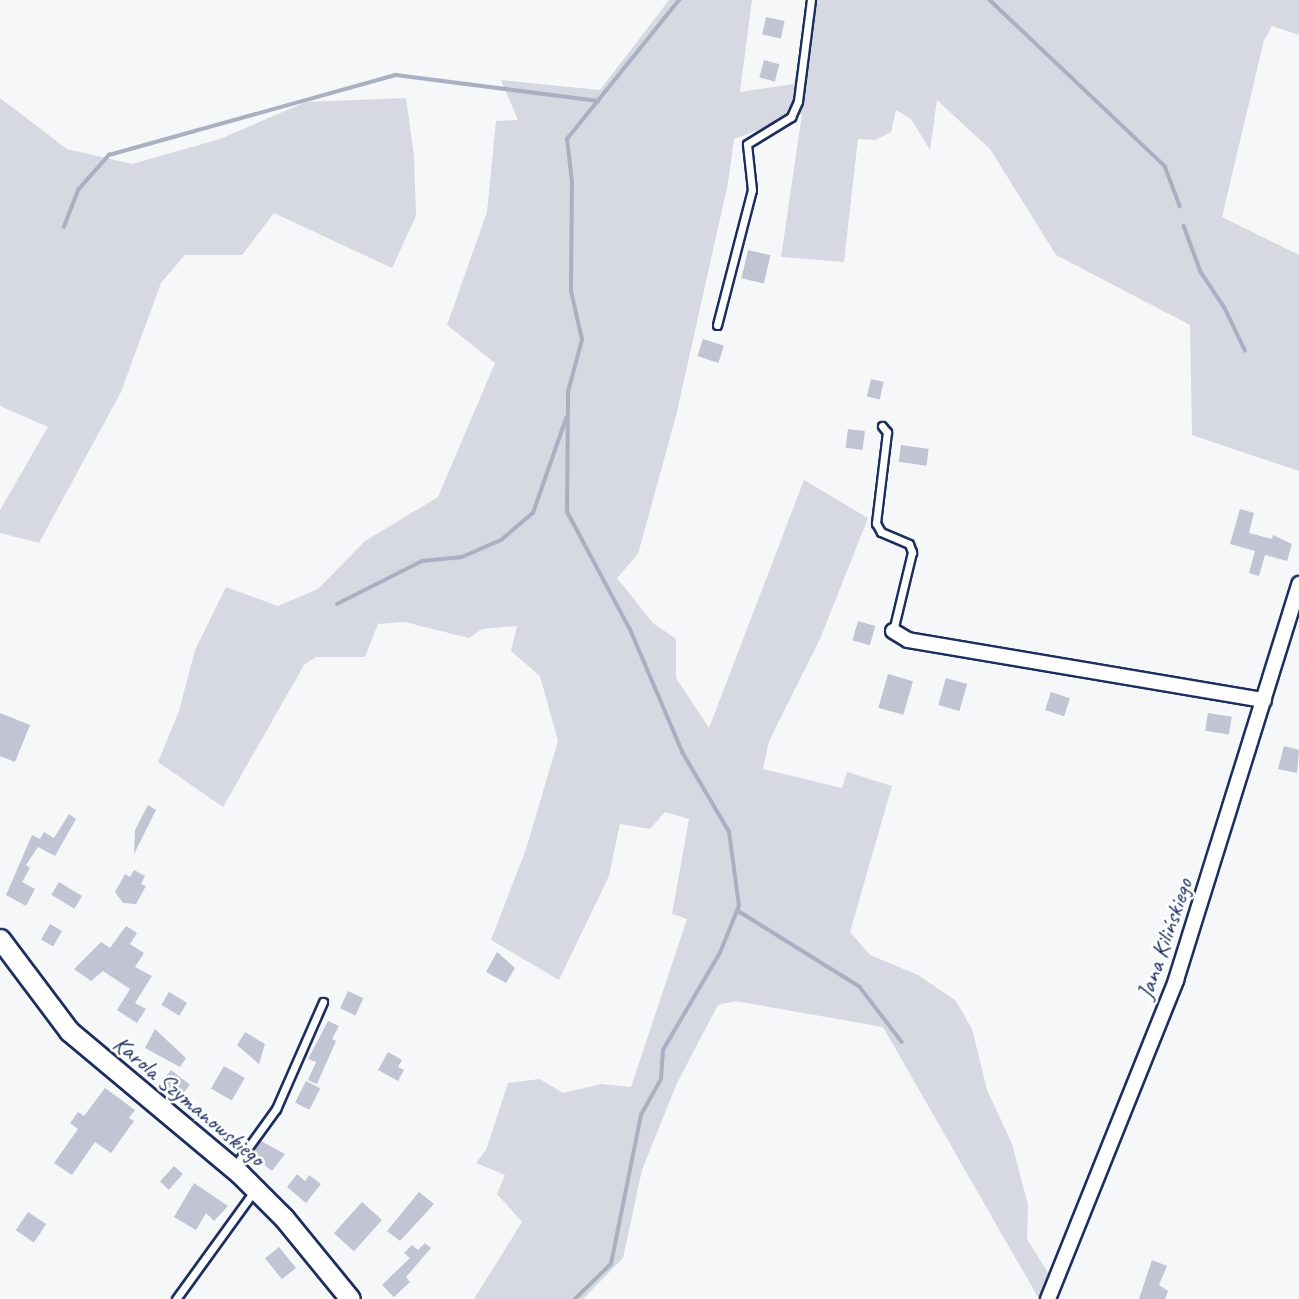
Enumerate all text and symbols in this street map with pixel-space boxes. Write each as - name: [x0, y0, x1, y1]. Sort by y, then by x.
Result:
- street label: Jana Kilińskiego: [1131, 875, 1199, 1003]
- street label: Karola Szymanowskiego: [108, 1030, 270, 1172]

